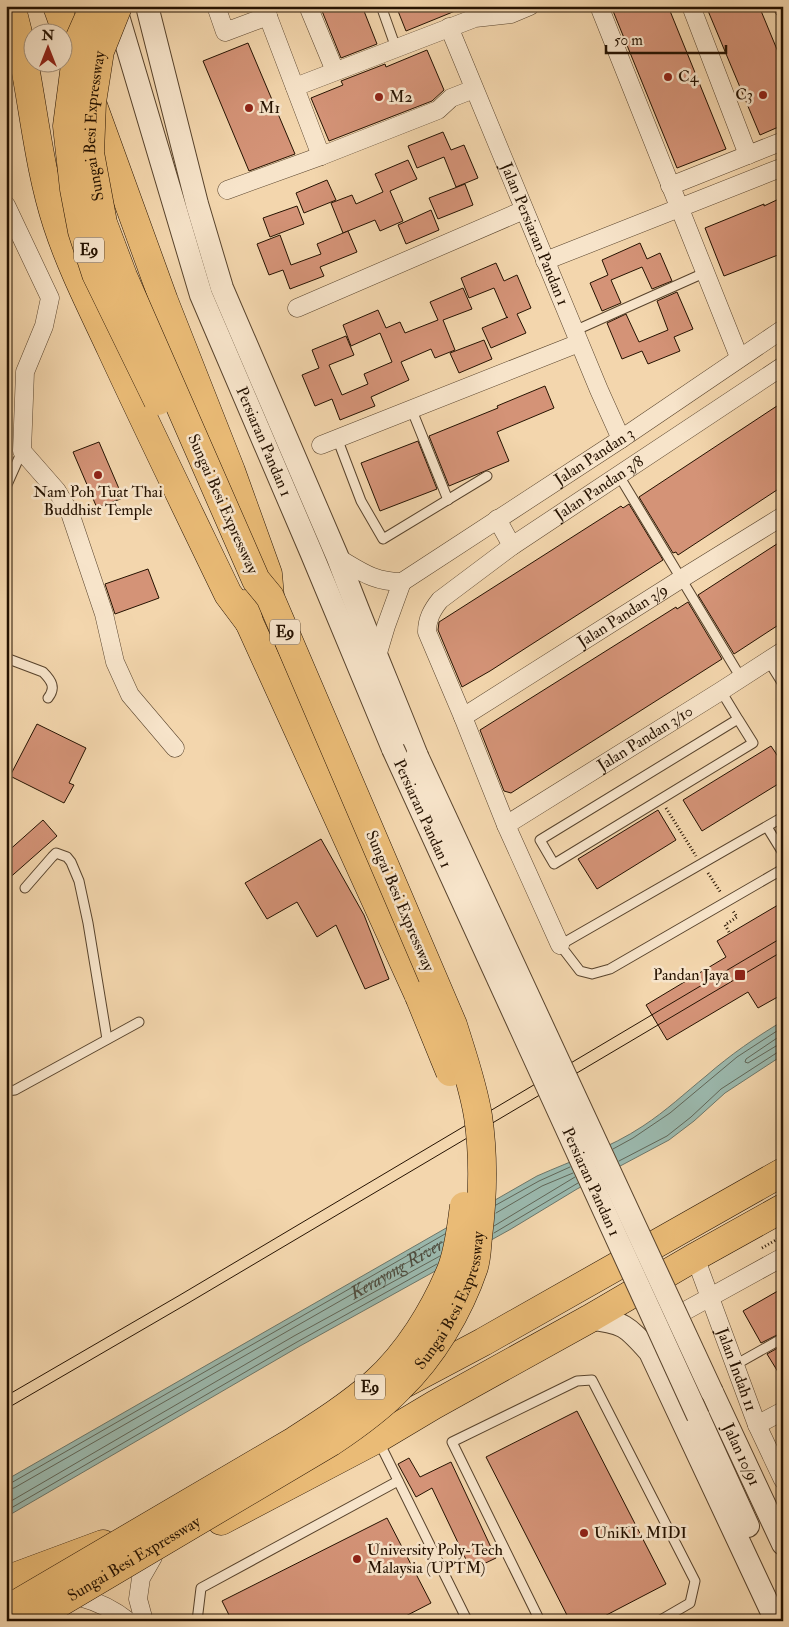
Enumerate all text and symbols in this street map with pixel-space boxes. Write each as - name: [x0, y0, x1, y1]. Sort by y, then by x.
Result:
- north arrow: [22, 22, 72, 72]
- scale bar: [606, 22, 726, 54]
- text: N: [41, 27, 55, 44]
- text: 50 m: [614, 31, 643, 50]
- street label: Sungai Besi Expressway: [80, 48, 110, 203]
- place label: C4: [678, 67, 700, 87]
- marker: C4: [662, 71, 674, 83]
- place label: C3: [735, 85, 753, 105]
- place label: M2: [389, 87, 413, 107]
- marker: C3: [757, 89, 769, 101]
- marker: M2: [373, 91, 385, 103]
- place label: M1: [259, 98, 280, 118]
- marker: M1: [243, 102, 255, 114]
- street label: Jalan Persiaran Pandan 1: [495, 159, 573, 308]
- road number: E9: [74, 238, 104, 262]
- street label: Persiaran Pandan 1: [231, 384, 296, 500]
- street label: Jalan Pandan 3: [550, 423, 638, 491]
- street label: Sungai Besi Expressway: [182, 431, 263, 578]
- street label: Jalan Pandan 3/8: [550, 451, 648, 526]
- marker: Nam Poh Tuat Thai Buddhist Temple: [92, 469, 104, 481]
- place label: Nam Poh Tuat Thai Buddhist Temple: [33, 482, 163, 521]
- street label: Jalan Pandan 3/9: [573, 580, 672, 653]
- road number: E9: [270, 620, 300, 644]
- street label: Jalan Pandan 3/10: [593, 701, 697, 777]
- street label: Persiaran Pandan 1: [389, 756, 456, 871]
- street label: Sungai Besi Expressway: [360, 827, 439, 976]
- place label: Pandan Jaya: [653, 965, 729, 986]
- marker: Pandan Jaya: [733, 968, 747, 982]
- street label: Persiaran Pandan 1: [557, 1124, 625, 1240]
- street label: Sungai Besi Expressway: [410, 1229, 489, 1374]
- water label: Kerayong River: [345, 1232, 448, 1305]
- street label: Jalan Indah 11: [711, 1324, 761, 1414]
- road number: E9: [355, 1374, 385, 1400]
- street label: Jalan 10/91: [717, 1419, 764, 1489]
- street label: Sungai Besi Expressway: [64, 1511, 205, 1606]
- place label: UniKL MIDI: [594, 1523, 687, 1543]
- marker: UniKL MIDI: [578, 1527, 590, 1539]
- place label: University Poly-Tech Malaysia (UPTM): [367, 1540, 503, 1578]
- marker: University Poly-Tech Malaysia (UPTM): [351, 1553, 363, 1565]

